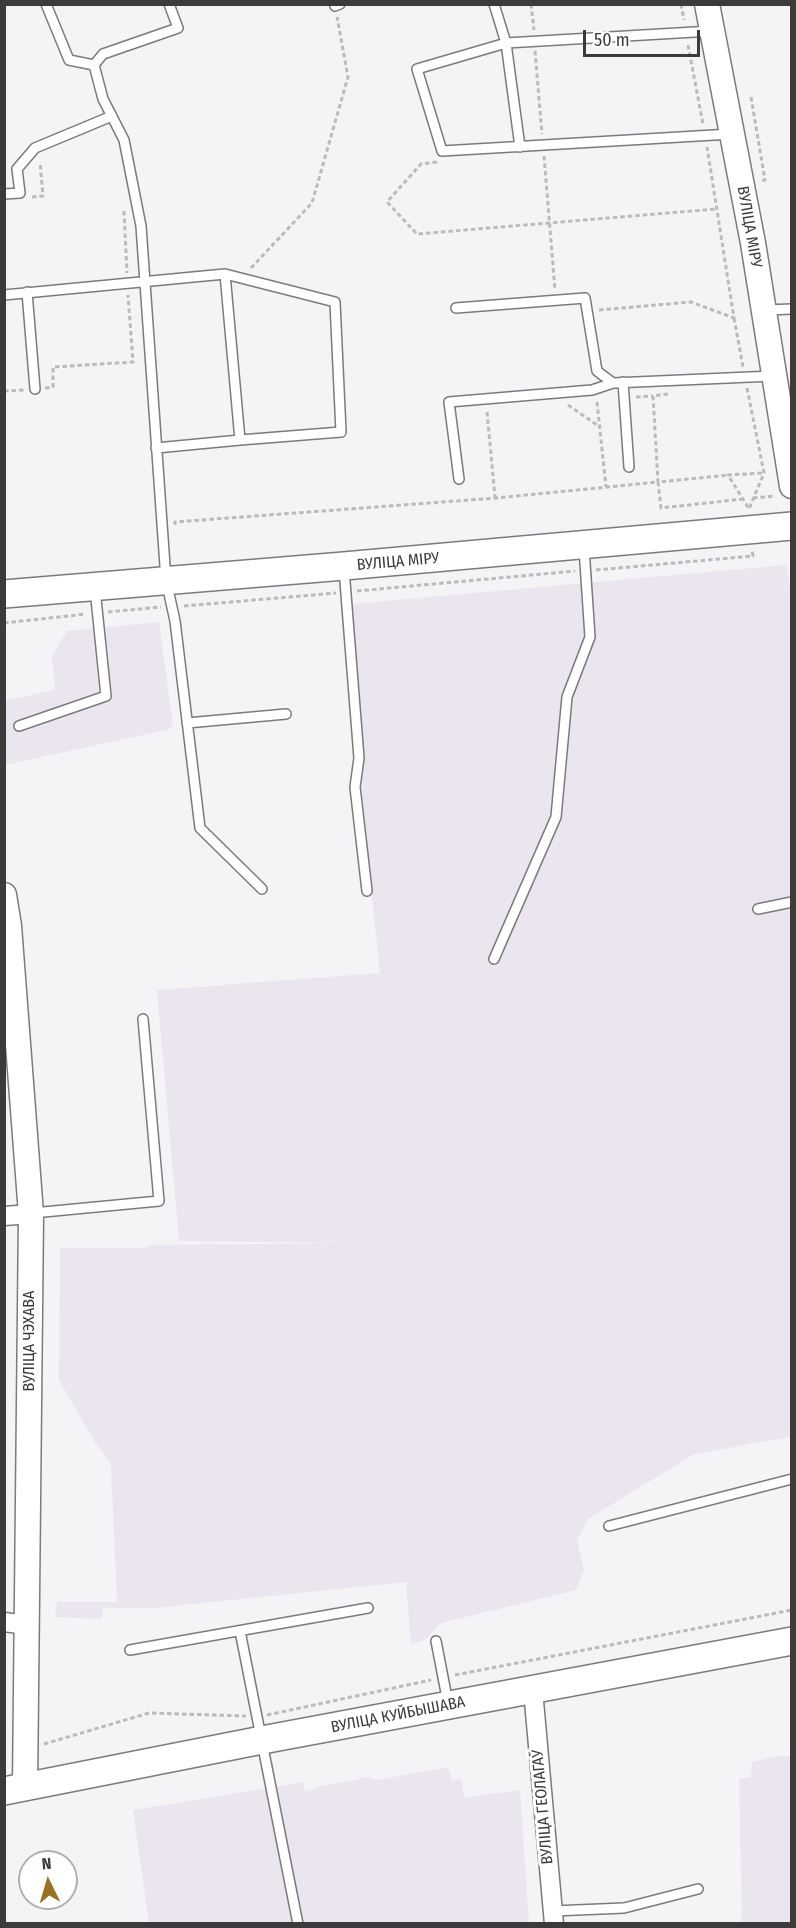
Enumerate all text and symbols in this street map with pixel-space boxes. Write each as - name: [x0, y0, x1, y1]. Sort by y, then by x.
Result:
- scale bar: [586, 18, 703, 56]
- text: 50 m: [594, 29, 630, 51]
- street label: ВУЛІЦА МІРУ: [732, 185, 766, 269]
- street label: ВУЛІЦА МІРУ: [356, 549, 440, 575]
- street label: ВУЛІЦА ЧЭХАВА: [20, 1291, 40, 1391]
- street label: ВУЛІЦА КУЙБЫШАВА: [329, 1693, 467, 1737]
- street label: ВУЛІЦА ГЕОЛАГАЎ: [528, 1749, 558, 1865]
- north arrow: [18, 1850, 78, 1910]
- text: N: [41, 1854, 52, 1873]

